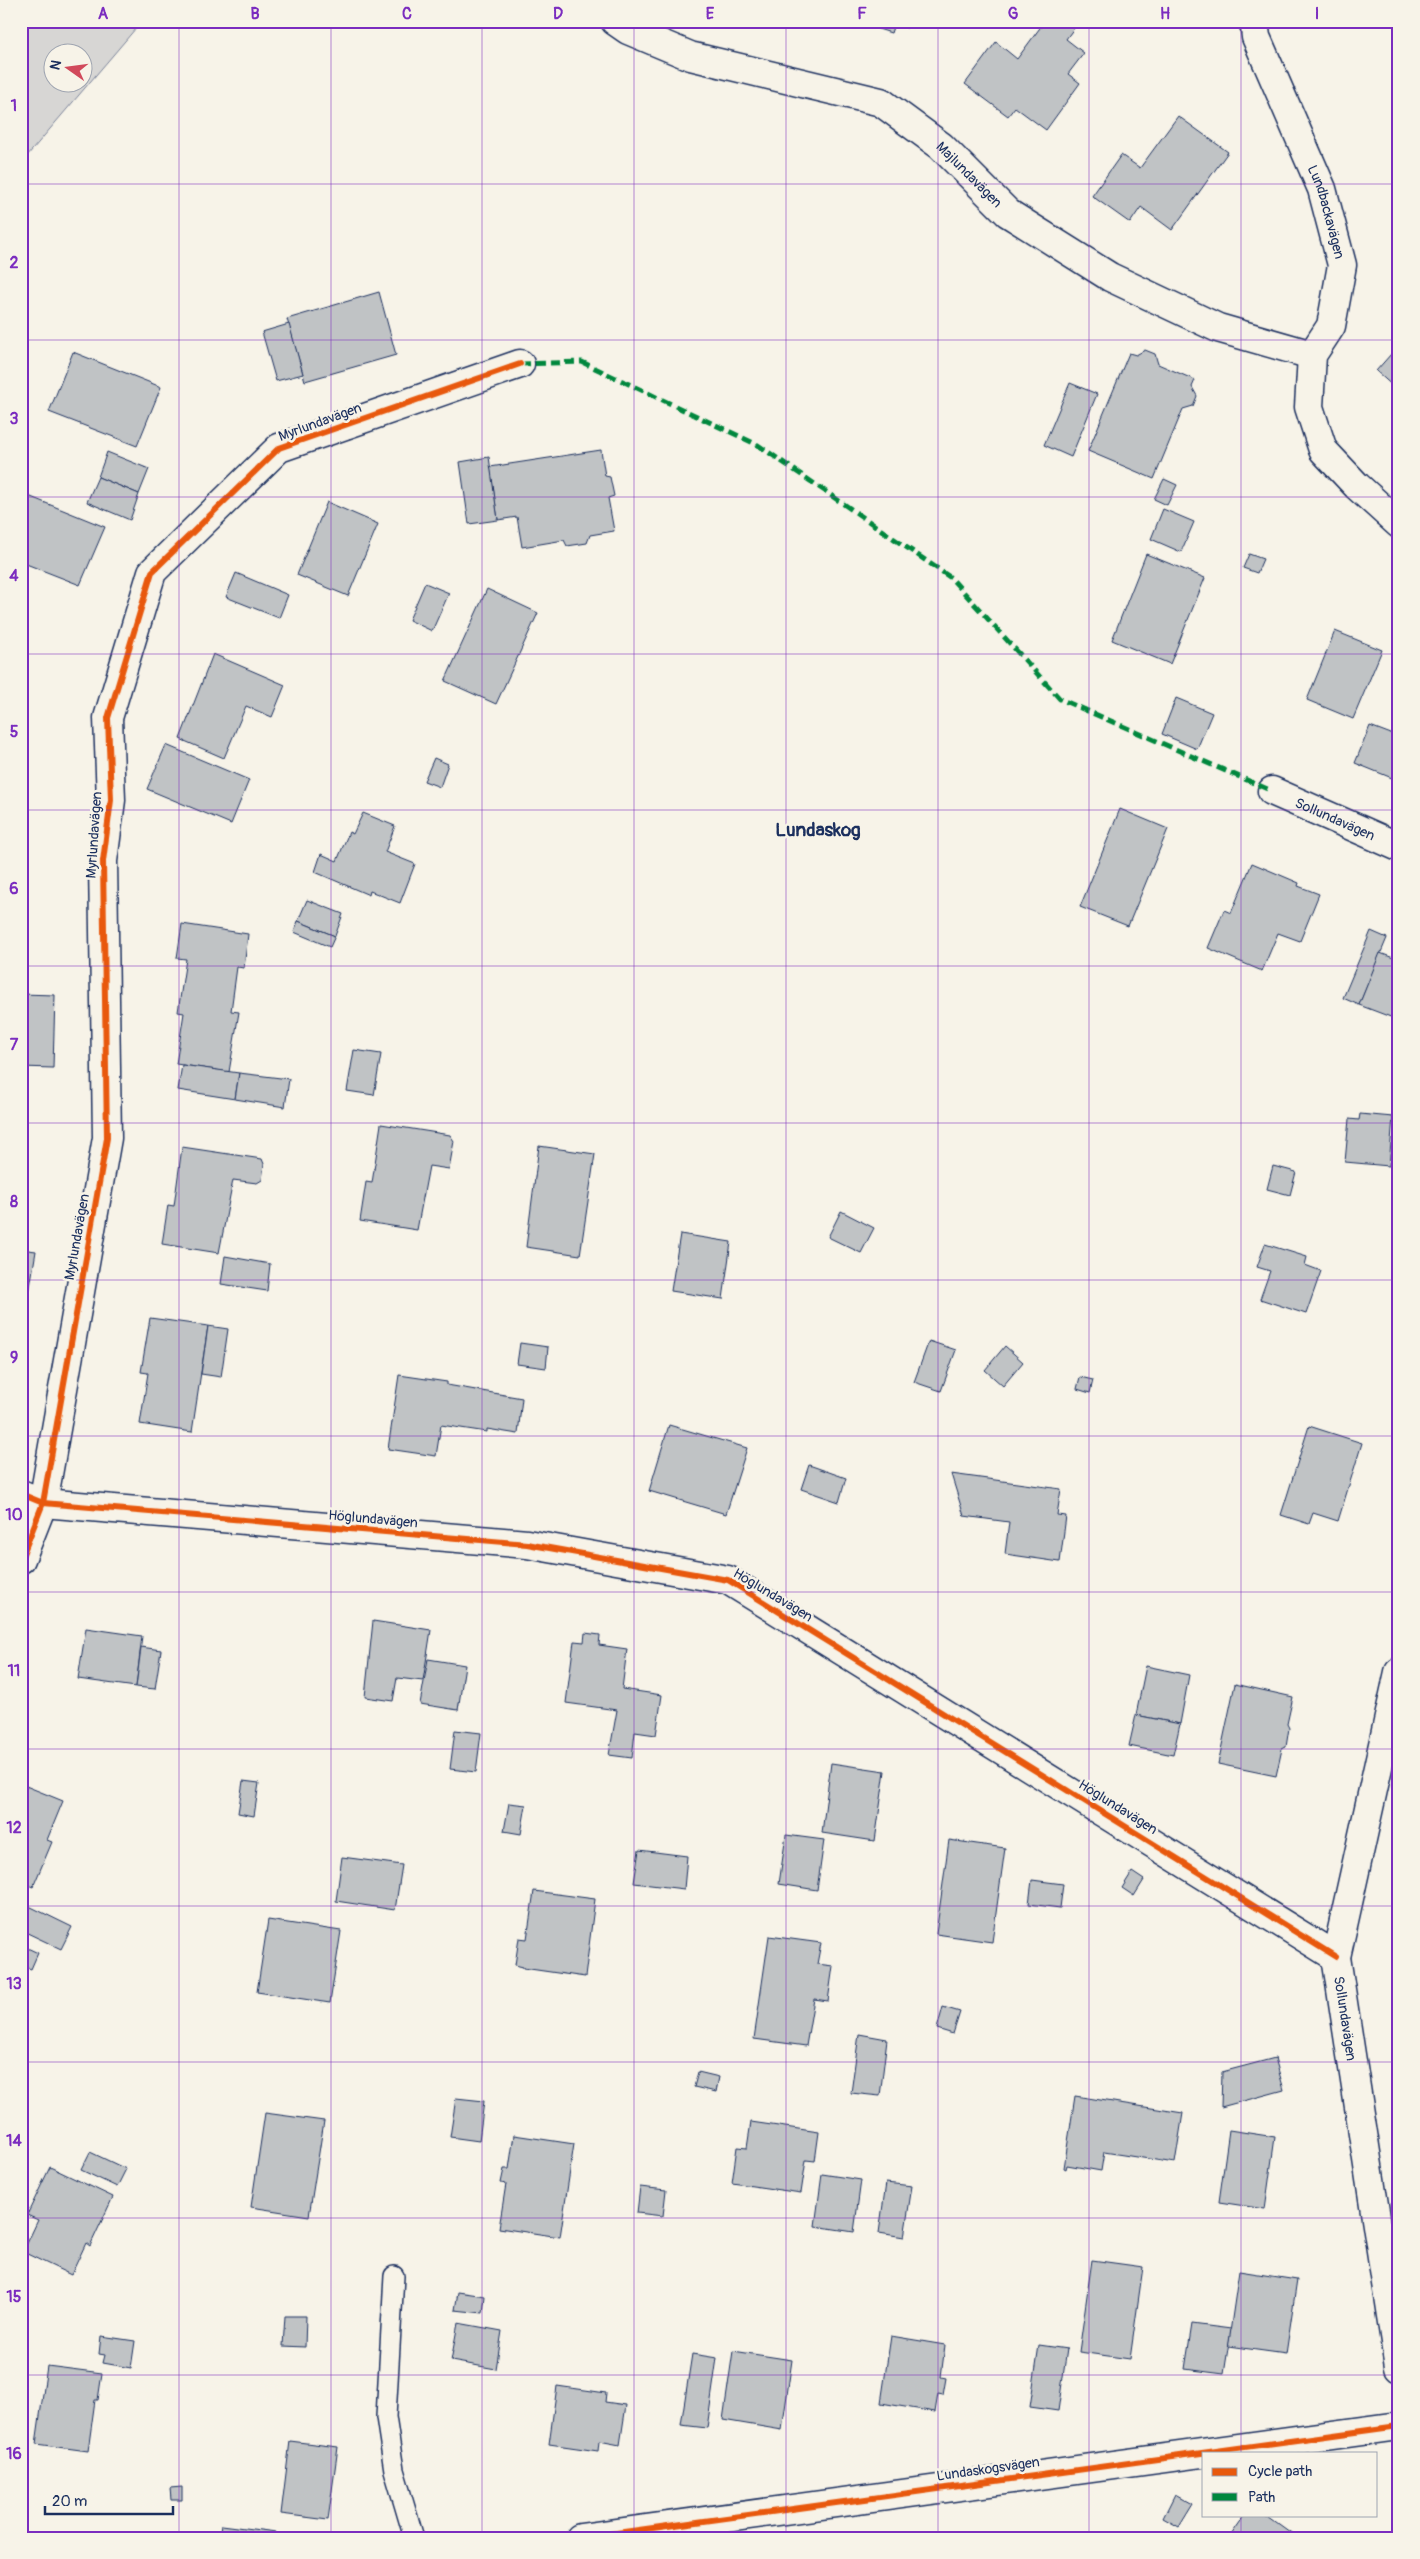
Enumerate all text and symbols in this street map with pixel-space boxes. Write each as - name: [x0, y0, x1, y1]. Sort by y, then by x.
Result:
- text: A: [98, 4, 109, 24]
- text: B: [250, 4, 260, 24]
- text: C: [402, 4, 412, 24]
- text: D: [553, 4, 563, 24]
- text: E: [706, 4, 715, 24]
- text: F: [857, 4, 867, 24]
- text: G: [1008, 4, 1019, 24]
- text: H: [1160, 4, 1170, 24]
- text: I: [1315, 4, 1319, 24]
- north arrow: [42, 42, 92, 92]
- text: N: [46, 58, 65, 72]
- text: 1: [11, 96, 17, 116]
- street label: Majlundavägen: [933, 138, 1006, 211]
- street label: Lundbackavägen: [1304, 162, 1349, 261]
- text: 2: [10, 253, 19, 273]
- street label: Myrlundavägen: [276, 399, 364, 445]
- text: 3: [10, 409, 19, 429]
- text: 4: [9, 566, 19, 586]
- text: 5: [10, 722, 19, 742]
- street label: Myrlundavägen: [82, 791, 106, 879]
- street label: Sollundavägen: [1293, 794, 1378, 844]
- district label: Lundaskog: [775, 818, 861, 842]
- text: 6: [9, 879, 19, 899]
- text: 7: [10, 1035, 19, 1055]
- text: 8: [10, 1192, 18, 1212]
- street label: Myrlundavägen: [61, 1192, 93, 1281]
- text: 9: [10, 1348, 18, 1368]
- text: 10: [5, 1505, 23, 1525]
- street label: Höglundavägen: [328, 1507, 419, 1531]
- street label: Höglundavägen: [730, 1565, 816, 1625]
- text: 11: [8, 1661, 20, 1681]
- street label: Höglundavägen: [1075, 1776, 1161, 1838]
- text: 12: [6, 1818, 22, 1838]
- text: 13: [6, 1974, 22, 1994]
- street label: Sollundavägen: [1331, 1975, 1360, 2062]
- text: 14: [6, 2131, 22, 2151]
- text: 15: [7, 2287, 22, 2307]
- text: 16: [6, 2444, 22, 2464]
- legend: [1202, 2452, 1378, 2516]
- street label: Lundaskogsvägen: [935, 2453, 1041, 2485]
- text: Cycle path: [1248, 2462, 1312, 2481]
- scale bar: [45, 2484, 172, 2516]
- text: Path: [1248, 2488, 1275, 2507]
- text: 20 m: [52, 2492, 87, 2511]

